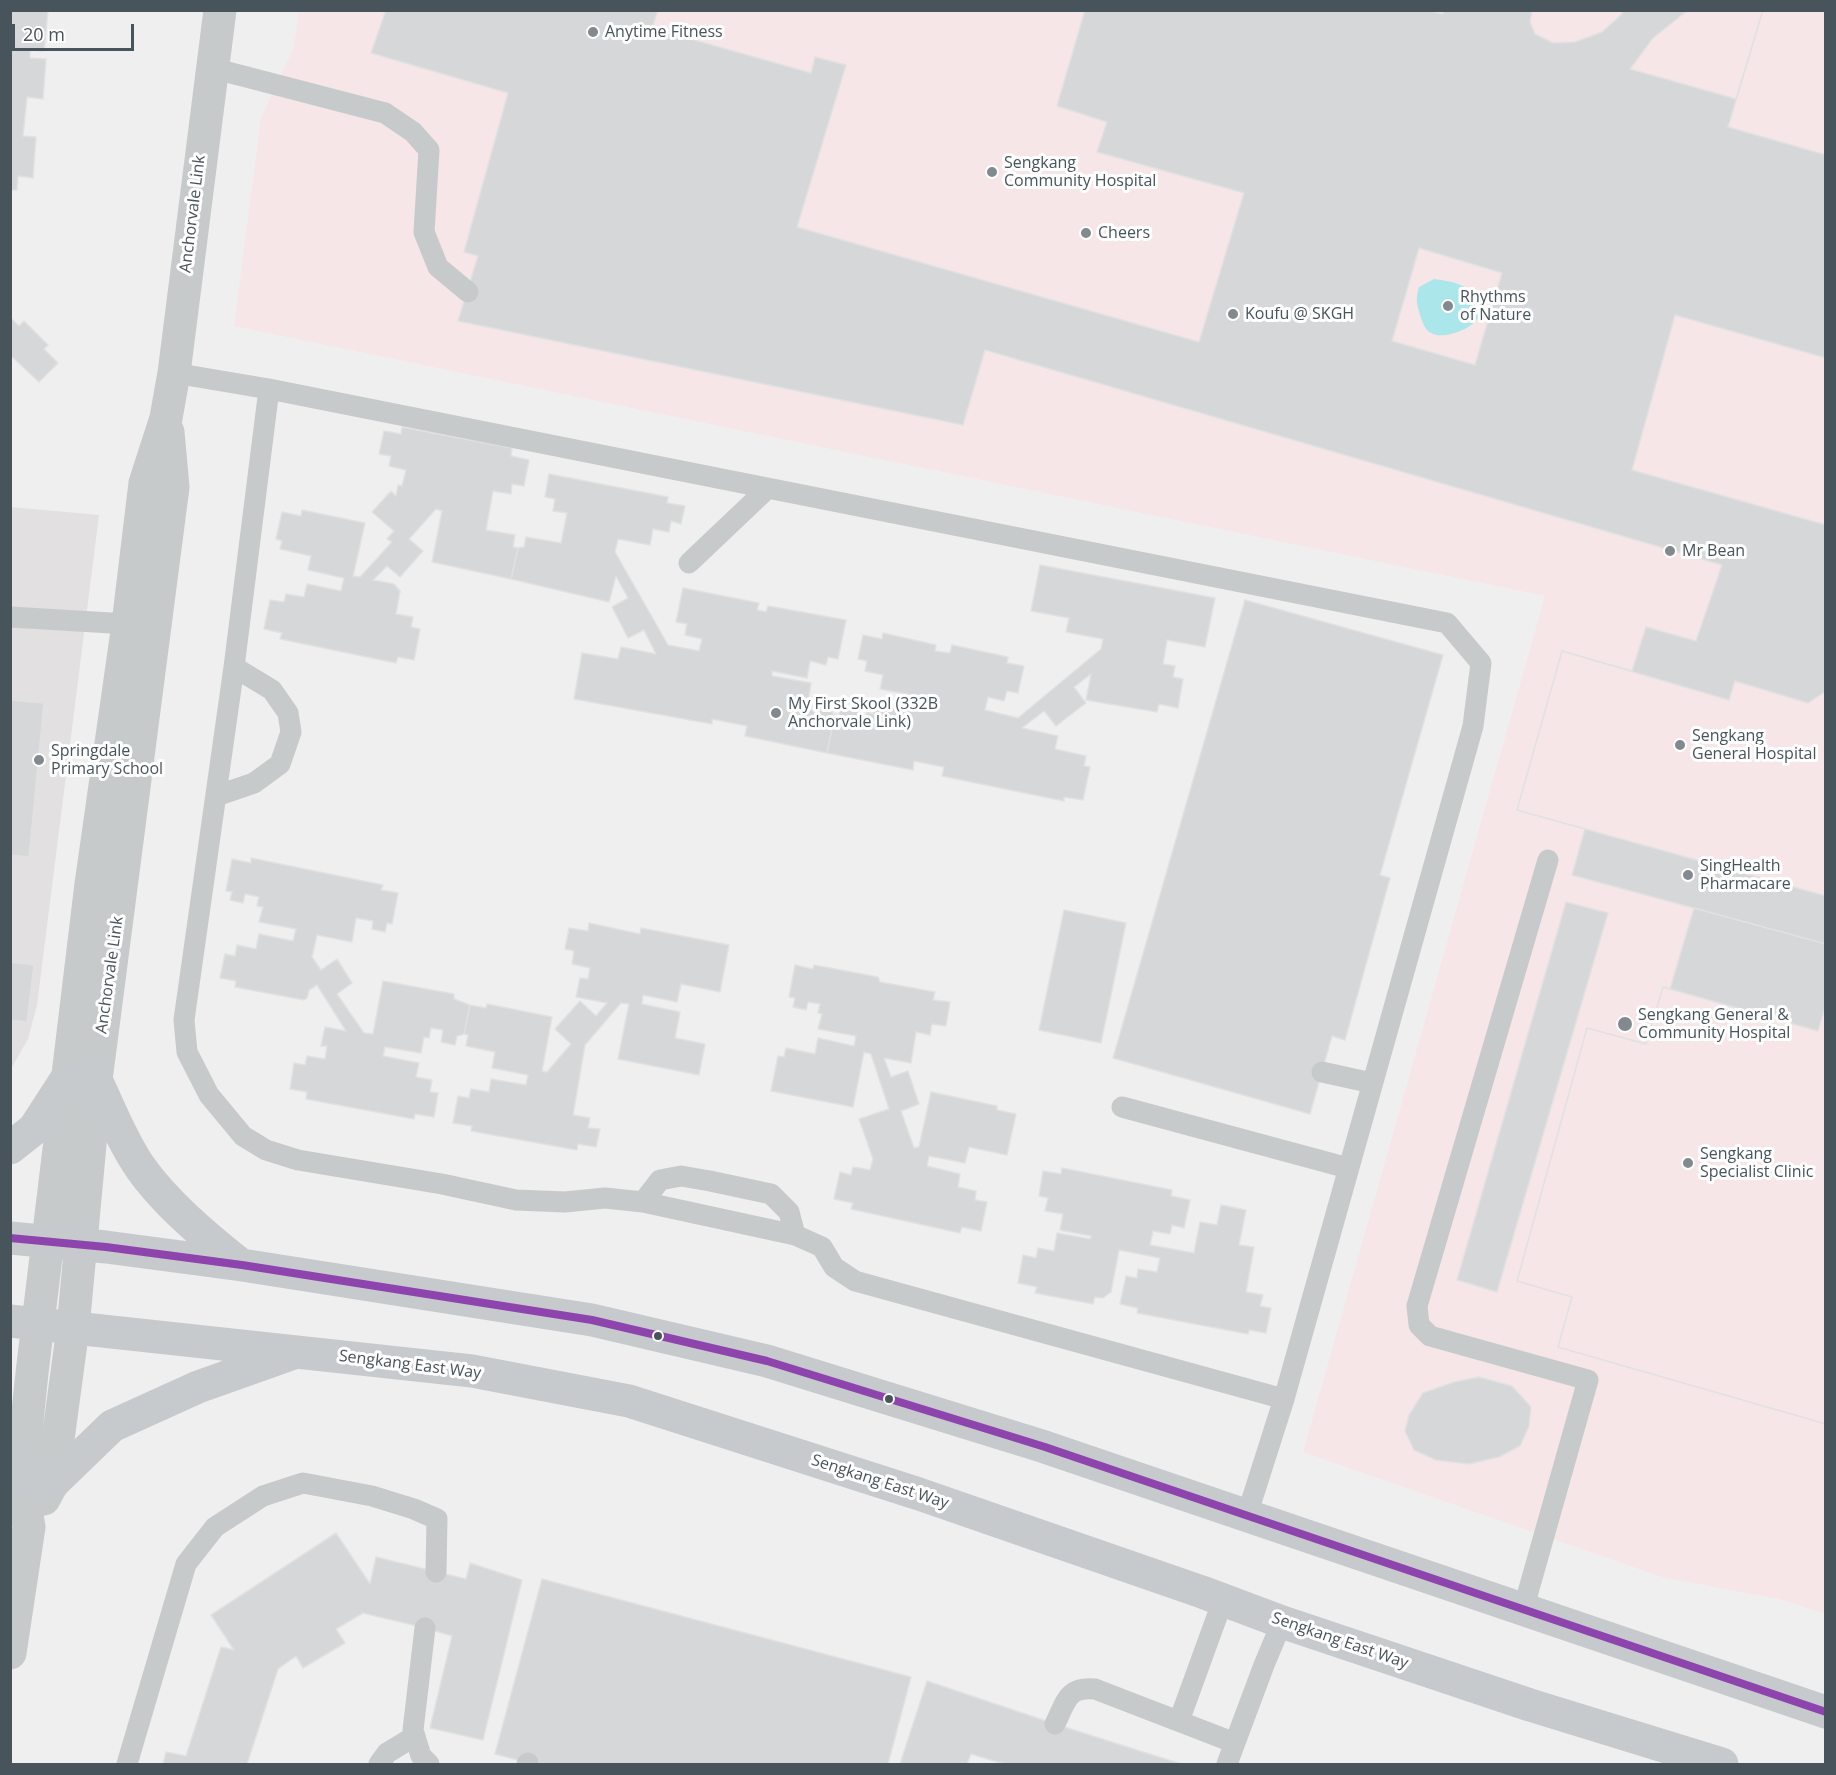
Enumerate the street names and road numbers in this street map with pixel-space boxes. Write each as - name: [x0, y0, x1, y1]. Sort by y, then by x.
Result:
- street label: Anchorvale Link: [176, 154, 210, 274]
- street label: Anchorvale Link: [92, 915, 128, 1035]
- street label: Sengkang East Way: [338, 1347, 482, 1383]
- street label: Sengkang East Way: [809, 1451, 951, 1513]
- street label: Sengkang East Way: [1269, 1609, 1411, 1673]

